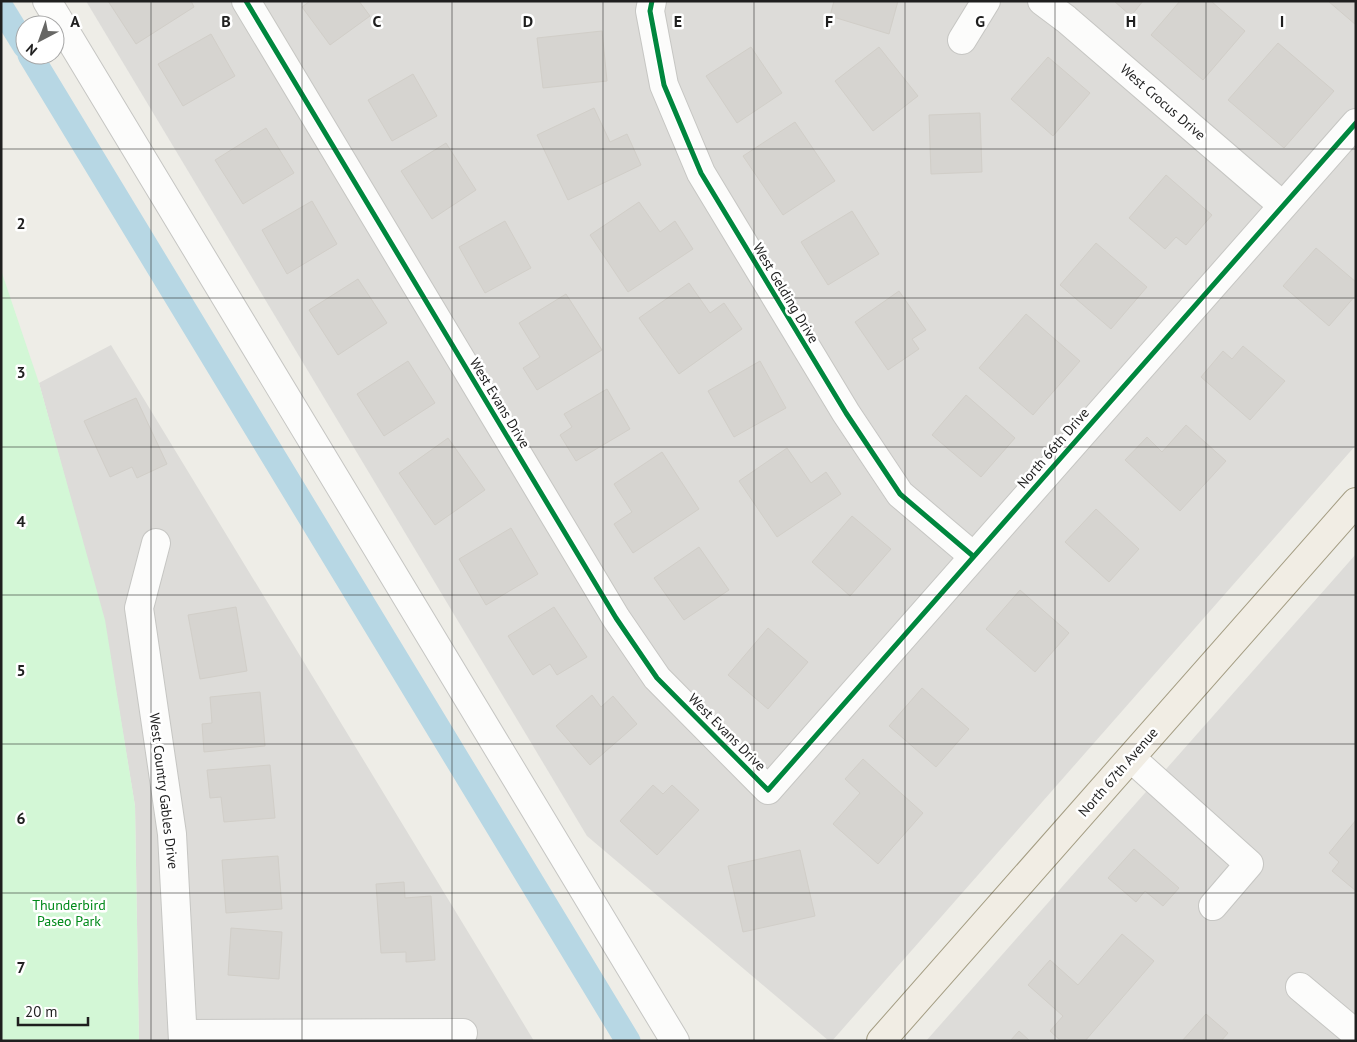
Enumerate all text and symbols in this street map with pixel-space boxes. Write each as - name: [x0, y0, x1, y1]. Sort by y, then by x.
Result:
- text: A: [70, 11, 80, 31]
- text: B: [221, 11, 231, 31]
- text: C: [373, 11, 382, 31]
- text: D: [523, 11, 533, 31]
- text: E: [674, 11, 682, 31]
- text: F: [825, 11, 833, 31]
- text: G: [975, 11, 985, 31]
- text: H: [1126, 11, 1136, 31]
- text: I: [1280, 11, 1284, 31]
- north arrow: [15, 15, 65, 65]
- text: N: [22, 40, 41, 60]
- street label: West Crocus Drive: [1117, 60, 1209, 144]
- text: 2: [16, 213, 26, 233]
- street label: West Gelding Drive: [749, 240, 823, 346]
- street label: West Evans Drive: [466, 354, 534, 452]
- text: 3: [16, 362, 26, 382]
- street label: North 66th Drive: [1013, 404, 1093, 492]
- text: 4: [16, 511, 26, 531]
- text: 5: [16, 660, 26, 680]
- street label: West Evans Drive: [684, 689, 770, 775]
- street label: West Country Gables Drive: [145, 712, 183, 870]
- street label: North 67th Avenue: [1074, 724, 1162, 820]
- text: 6: [16, 808, 26, 828]
- park label: Thunderbird Paseo Park: [32, 896, 106, 930]
- text: 7: [16, 957, 26, 977]
- scale bar: [18, 994, 88, 1026]
- text: 20 m: [25, 1002, 58, 1021]

